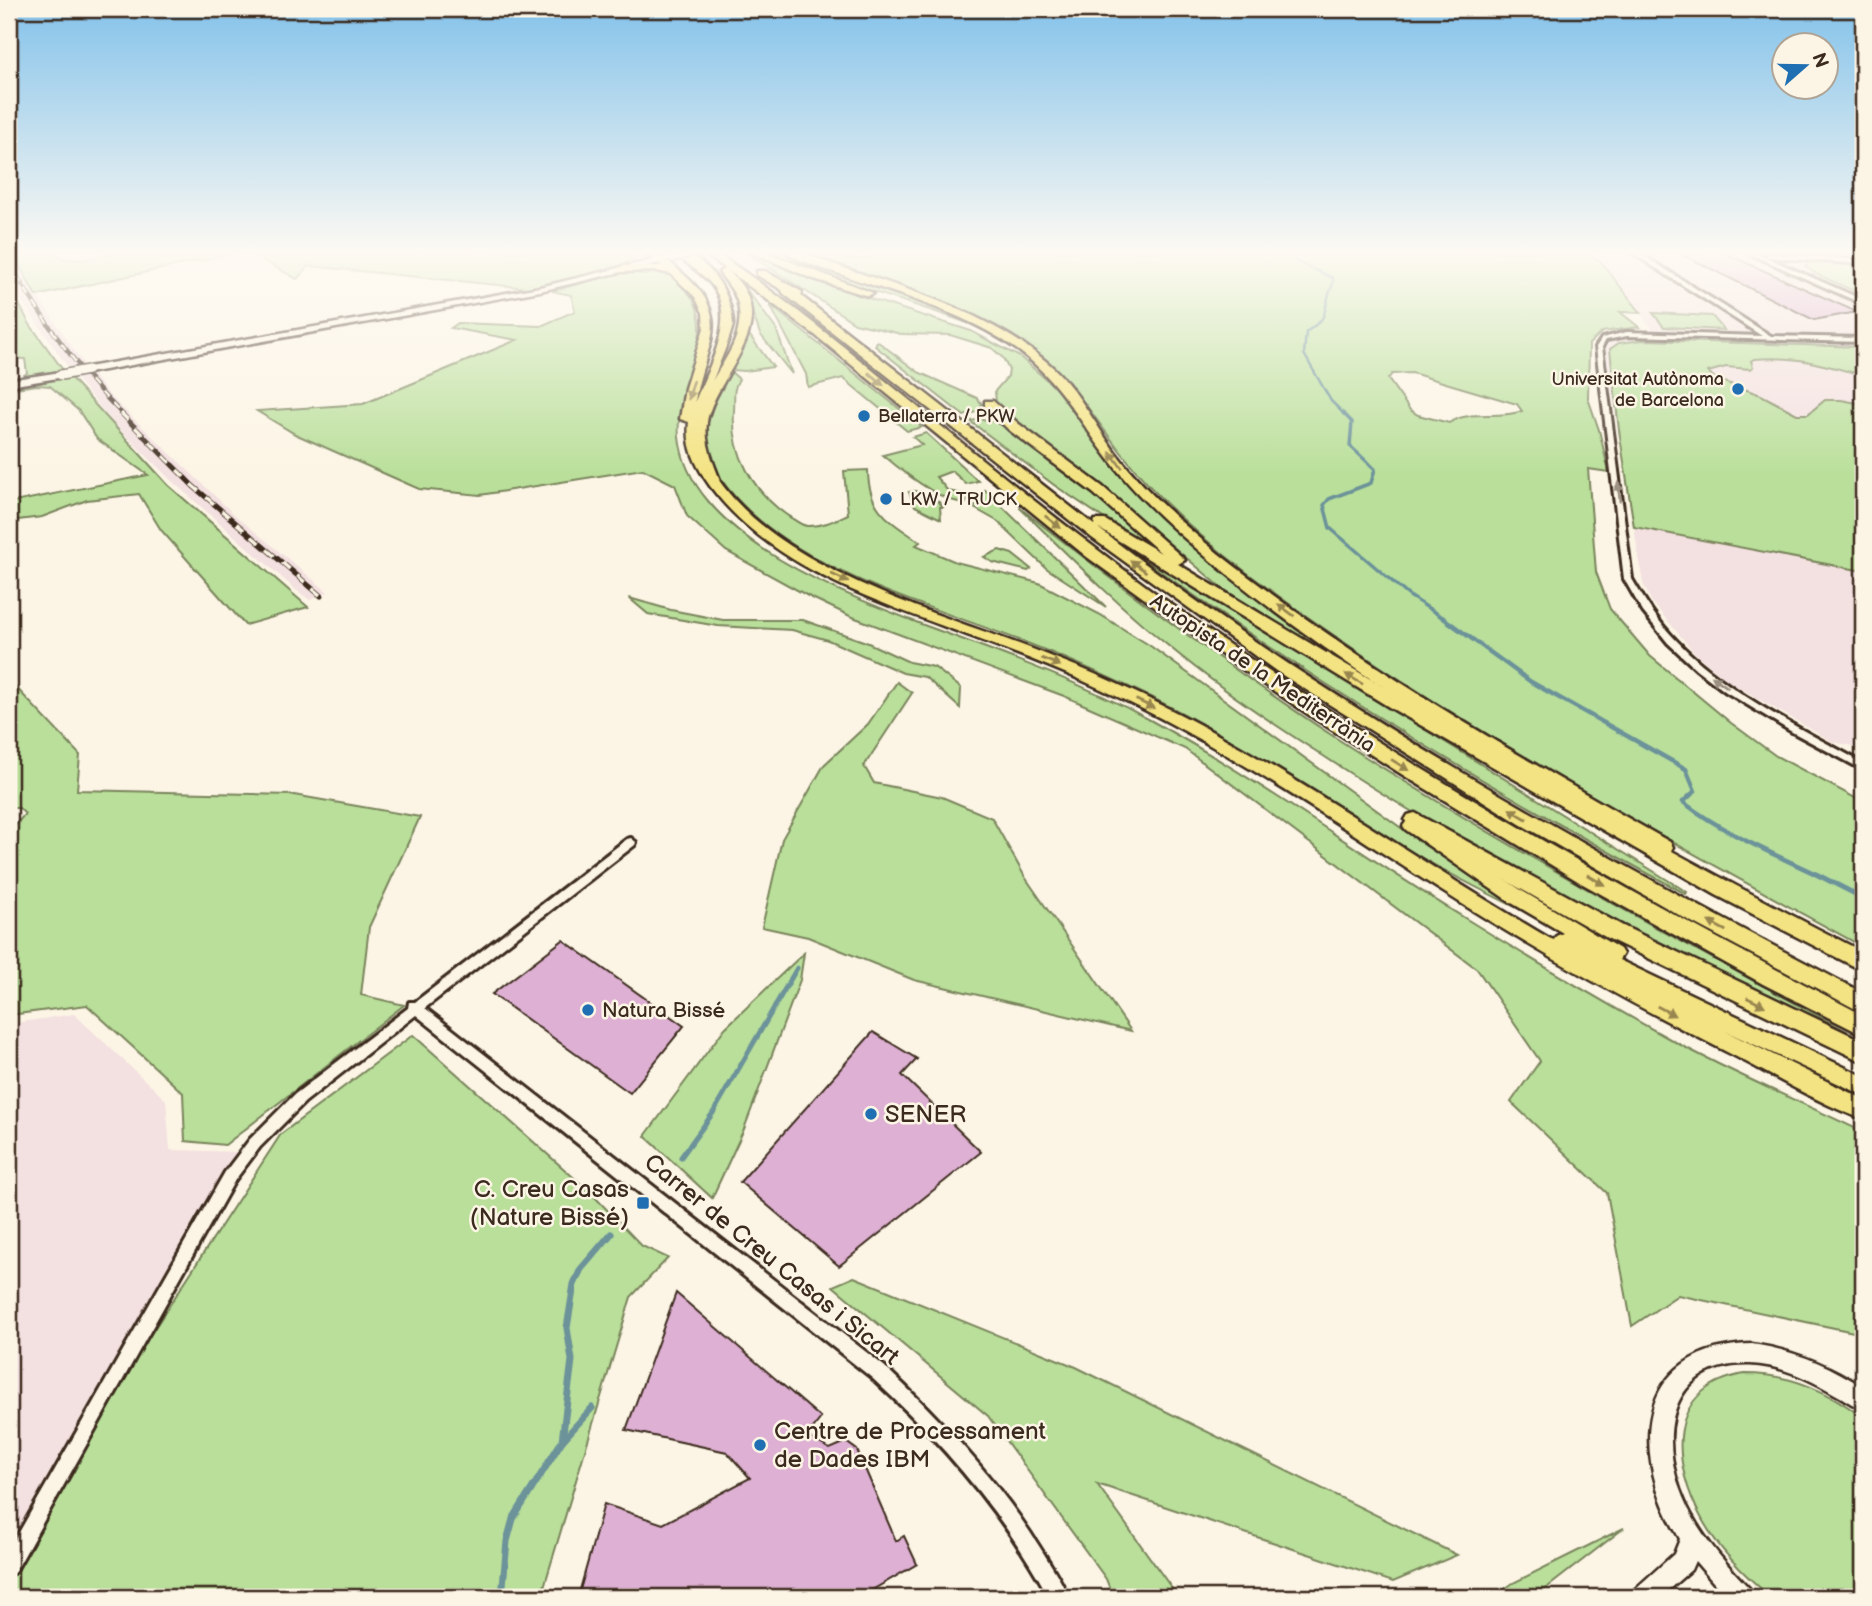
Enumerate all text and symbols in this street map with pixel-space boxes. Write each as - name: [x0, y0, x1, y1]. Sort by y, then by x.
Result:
- north arrow: [1770, 32, 1840, 102]
- text: N: [1806, 50, 1833, 71]
- place label: Universitat Autònoma de Barcelona: [1551, 369, 1724, 411]
- one-way arrow: [867, 371, 885, 386]
- one-way arrow: [686, 379, 696, 400]
- marker: Universitat Autònoma de Barcelona: [1730, 381, 1746, 397]
- place label: Bellaterra / PKW: [878, 406, 1015, 427]
- marker: Bellaterra / PKW: [856, 408, 872, 424]
- one-way arrow: [1108, 452, 1123, 470]
- one-way arrow: [1613, 481, 1624, 503]
- place label: LKW / TRUCK: [900, 489, 1017, 510]
- marker: LKW / TRUCK: [878, 491, 894, 507]
- one-way arrow: [1043, 515, 1061, 530]
- one-way arrow: [1129, 559, 1147, 573]
- one-way arrow: [830, 573, 850, 584]
- street label: Autopista de la Mediterrània: [1145, 589, 1380, 758]
- one-way arrow: [1277, 603, 1295, 617]
- one-way arrow: [1041, 656, 1062, 667]
- one-way arrow: [1345, 672, 1364, 685]
- one-way arrow: [1711, 675, 1729, 689]
- one-way arrow: [1135, 698, 1155, 709]
- one-way arrow: [1390, 758, 1409, 771]
- one-way arrow: [1509, 808, 1528, 820]
- one-way arrow: [1586, 874, 1605, 886]
- one-way arrow: [1706, 920, 1726, 932]
- one-way arrow: [1746, 996, 1766, 1008]
- place label: Natura Bissé: [602, 998, 726, 1023]
- marker: Natura Bissé: [580, 1002, 596, 1018]
- one-way arrow: [1656, 1005, 1676, 1017]
- place label: SENER: [885, 1100, 966, 1129]
- marker: SENER: [863, 1106, 879, 1122]
- street label: Carrer de Creu Casas i Sicart: [638, 1148, 905, 1372]
- place label: C. Creu Casas (Nature Bissé): [470, 1175, 629, 1232]
- marker: C. Creu Casas (Nature Bissé): [635, 1195, 651, 1211]
- place label: Centre de Processament de Dades IBM: [774, 1417, 1046, 1474]
- marker: Centre de Processament de Dades IBM: [752, 1437, 768, 1453]

